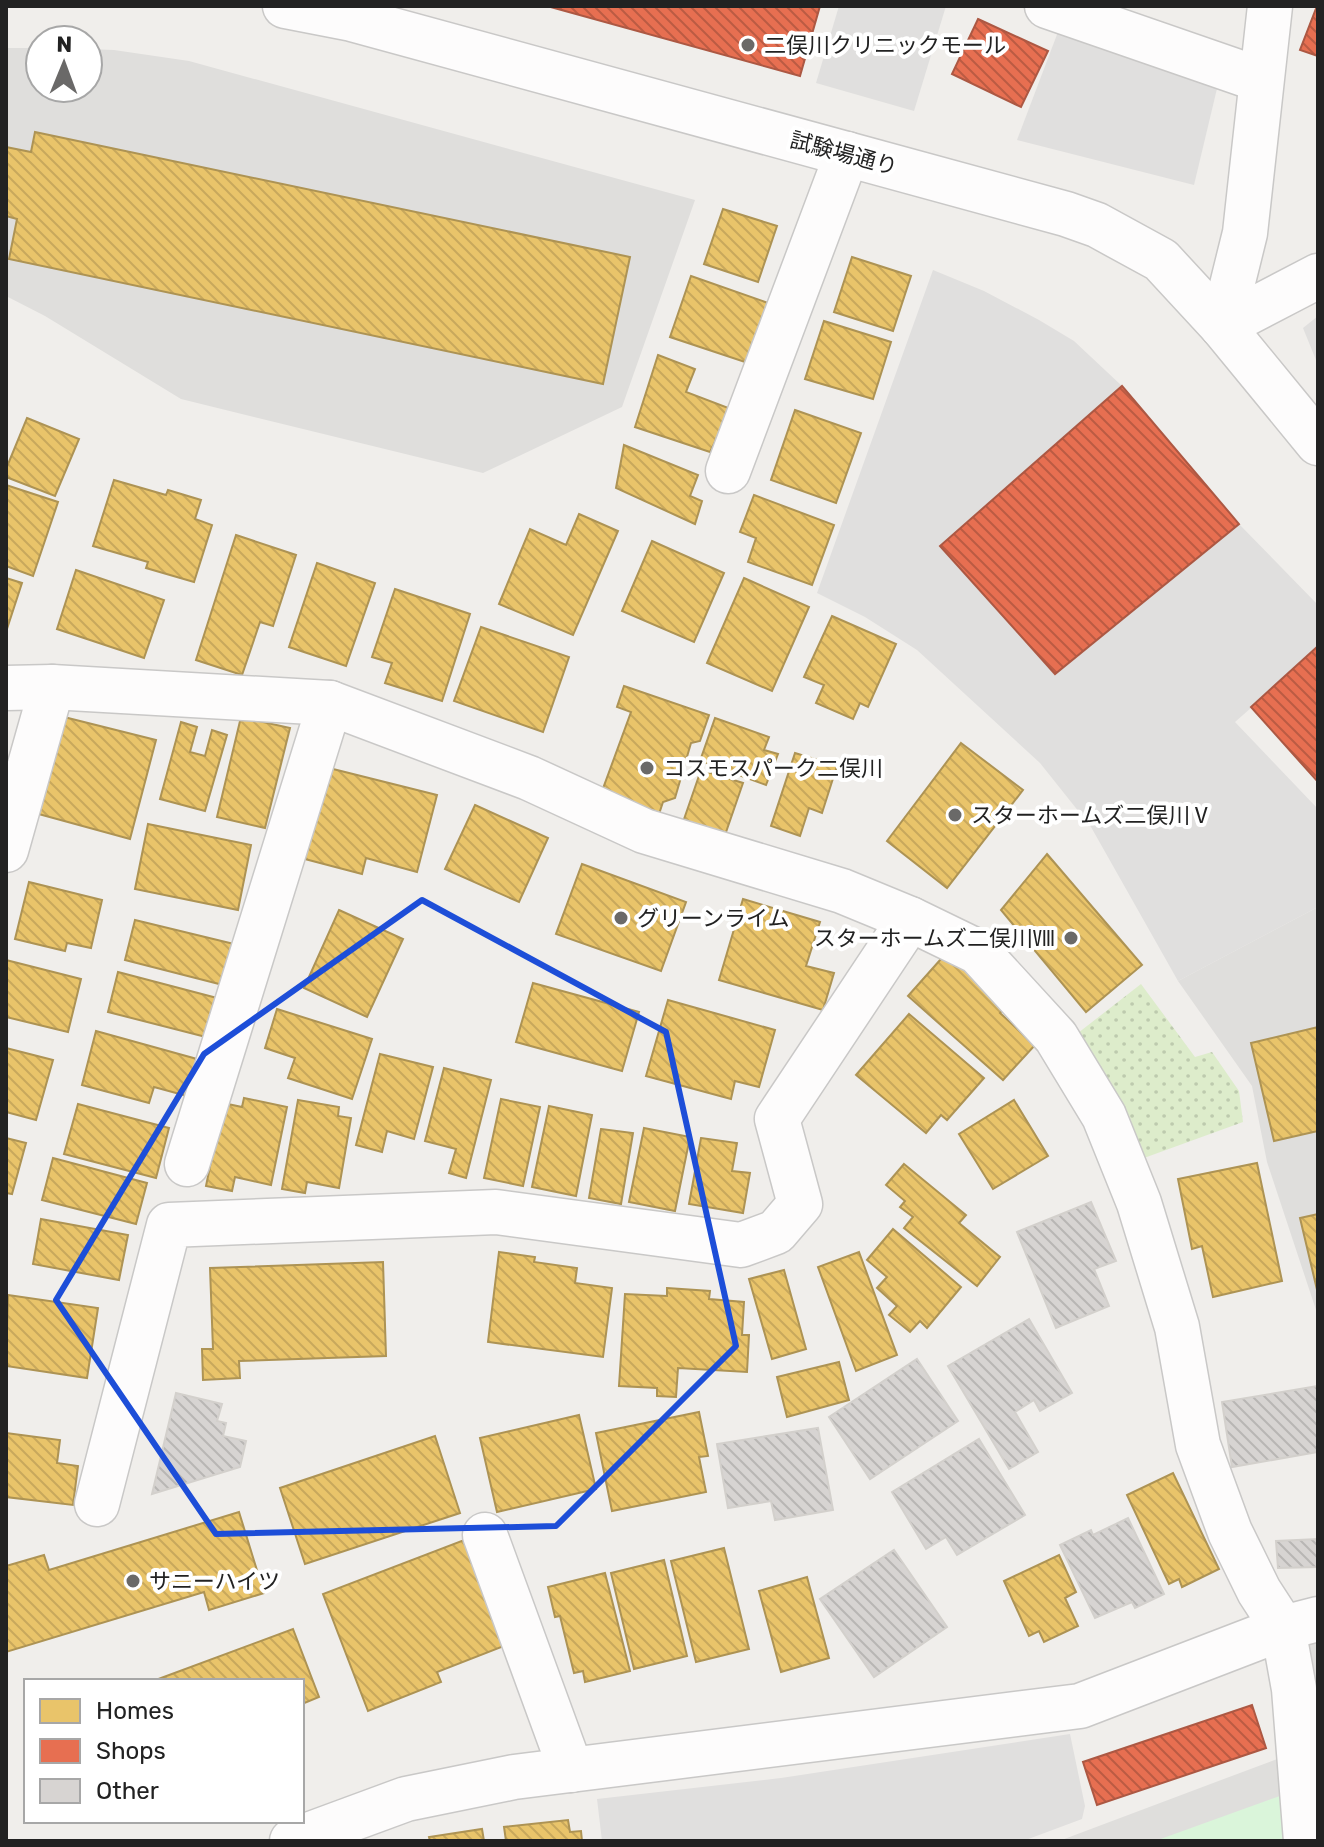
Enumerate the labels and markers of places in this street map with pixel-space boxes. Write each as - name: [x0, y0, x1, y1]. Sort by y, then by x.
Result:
- place label: 二俣川クリニックモール: [764, 32, 1006, 59]
- marker: 二俣川クリニックモール: [739, 36, 757, 54]
- place label: コスモスパーク二俣川: [663, 755, 883, 782]
- marker: コスモスパーク二俣川: [638, 759, 656, 777]
- place label: スターホームズ二俣川Ⅴ: [971, 802, 1212, 829]
- marker: スターホームズ二俣川Ⅴ: [946, 806, 964, 824]
- place label: グリーンライム: [637, 905, 789, 932]
- marker: グリーンライム: [612, 909, 630, 927]
- place label: スターホームズ二俣川Ⅷ: [814, 925, 1055, 952]
- marker: スターホームズ二俣川Ⅷ: [1062, 929, 1080, 947]
- place label: サニーハイツ: [149, 1568, 280, 1595]
- marker: サニーハイツ: [124, 1572, 142, 1590]

